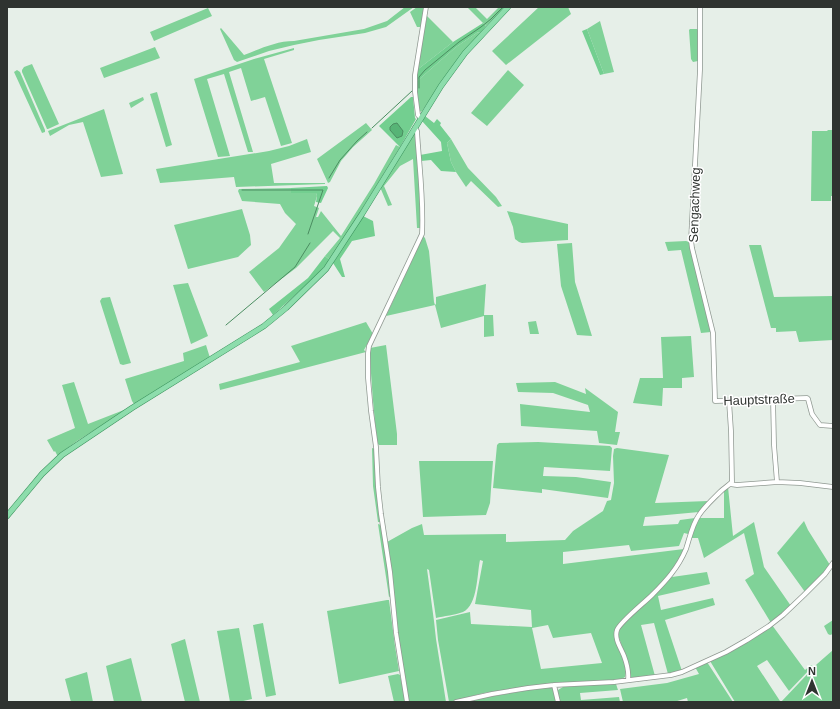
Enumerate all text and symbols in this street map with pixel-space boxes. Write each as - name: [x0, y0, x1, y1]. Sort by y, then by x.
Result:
- street label: Sengachweg: [686, 167, 703, 243]
- street label: Hauptstraße: [723, 391, 795, 408]
- north arrow: [792, 661, 832, 701]
- text: N: [808, 665, 816, 677]

